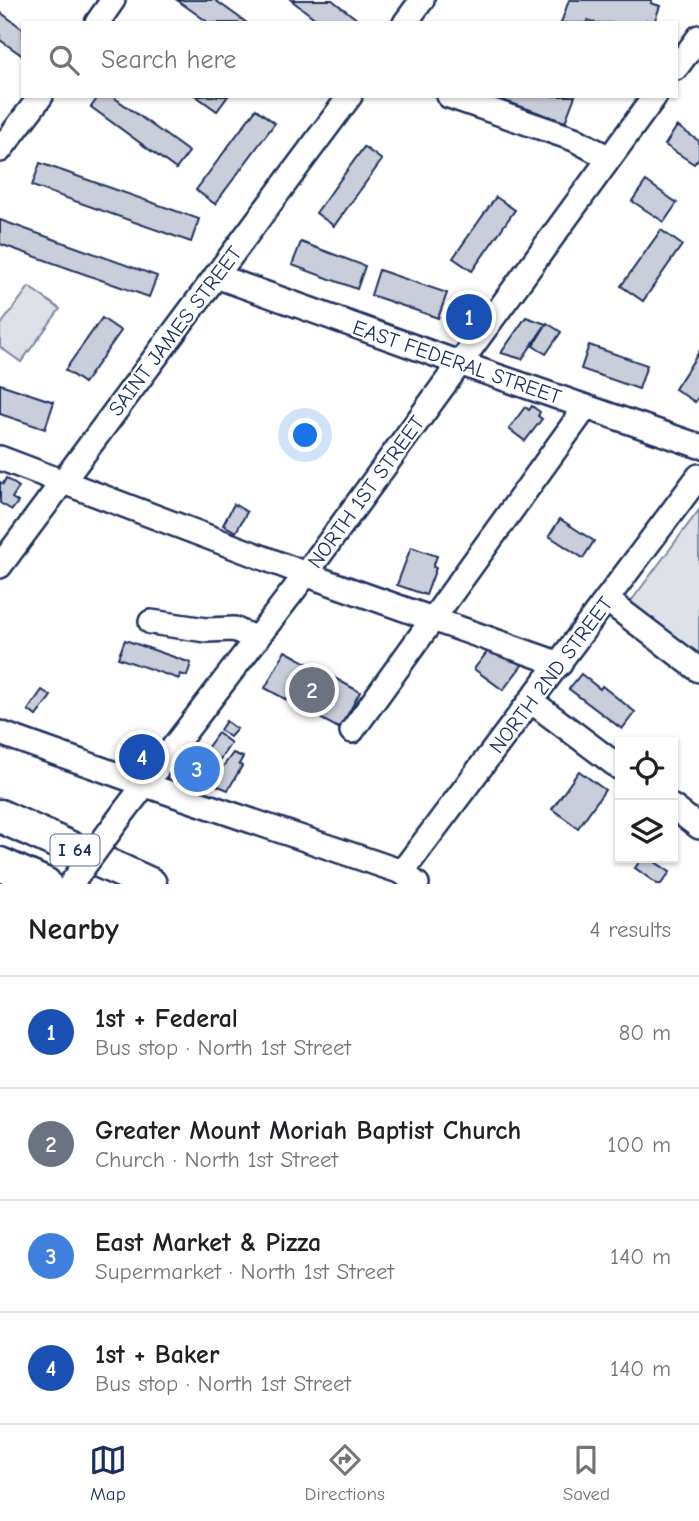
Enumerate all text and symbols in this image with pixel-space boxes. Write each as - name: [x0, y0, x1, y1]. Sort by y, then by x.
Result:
- search box: [21, 21, 678, 98]
- icon: search: [45, 41, 83, 79]
- text: Search here: [101, 45, 236, 75]
- street label: SAINT JAMES STREET: [103, 242, 247, 420]
- pin: 1: [446, 291, 492, 343]
- street label: EAST FEDERAL STREET: [350, 315, 564, 409]
- street label: NORTH 1ST STREET: [303, 411, 429, 573]
- your location: [288, 418, 322, 452]
- street label: NORTH 2ND STREET: [484, 592, 618, 758]
- pin: 2: [289, 664, 335, 716]
- pin: 4: [119, 731, 165, 783]
- map controls: [615, 737, 678, 863]
- button: locate: [615, 737, 678, 800]
- pin: 3: [174, 743, 220, 795]
- button: layers: [615, 800, 678, 863]
- road number: I 64: [50, 834, 100, 866]
- text: Nearby: [28, 912, 119, 947]
- text: 4 results: [589, 916, 671, 943]
- text: 1st + Federal: [95, 1004, 238, 1034]
- text: 1: [46, 1019, 56, 1046]
- text: 80 m: [618, 1019, 671, 1046]
- text: Bus stop · North 1st Street: [95, 1034, 351, 1061]
- text: Greater Mount Moriah Baptist Church: [95, 1116, 521, 1146]
- text: 2: [45, 1131, 57, 1158]
- text: 100 m: [607, 1131, 671, 1158]
- text: Church · North 1st Street: [95, 1146, 338, 1173]
- text: East Market & Pizza: [95, 1228, 321, 1258]
- text: 3: [45, 1243, 57, 1270]
- text: 140 m: [610, 1243, 671, 1270]
- text: Supermarket · North 1st Street: [95, 1258, 394, 1285]
- text: 1st + Baker: [95, 1340, 219, 1370]
- text: 4: [46, 1355, 56, 1382]
- text: 140 m: [610, 1355, 671, 1382]
- text: Bus stop · North 1st Street: [95, 1370, 351, 1397]
- tab: Map: [89, 1441, 127, 1505]
- tab: Directions: [305, 1441, 385, 1505]
- tab: Saved: [563, 1441, 610, 1505]

